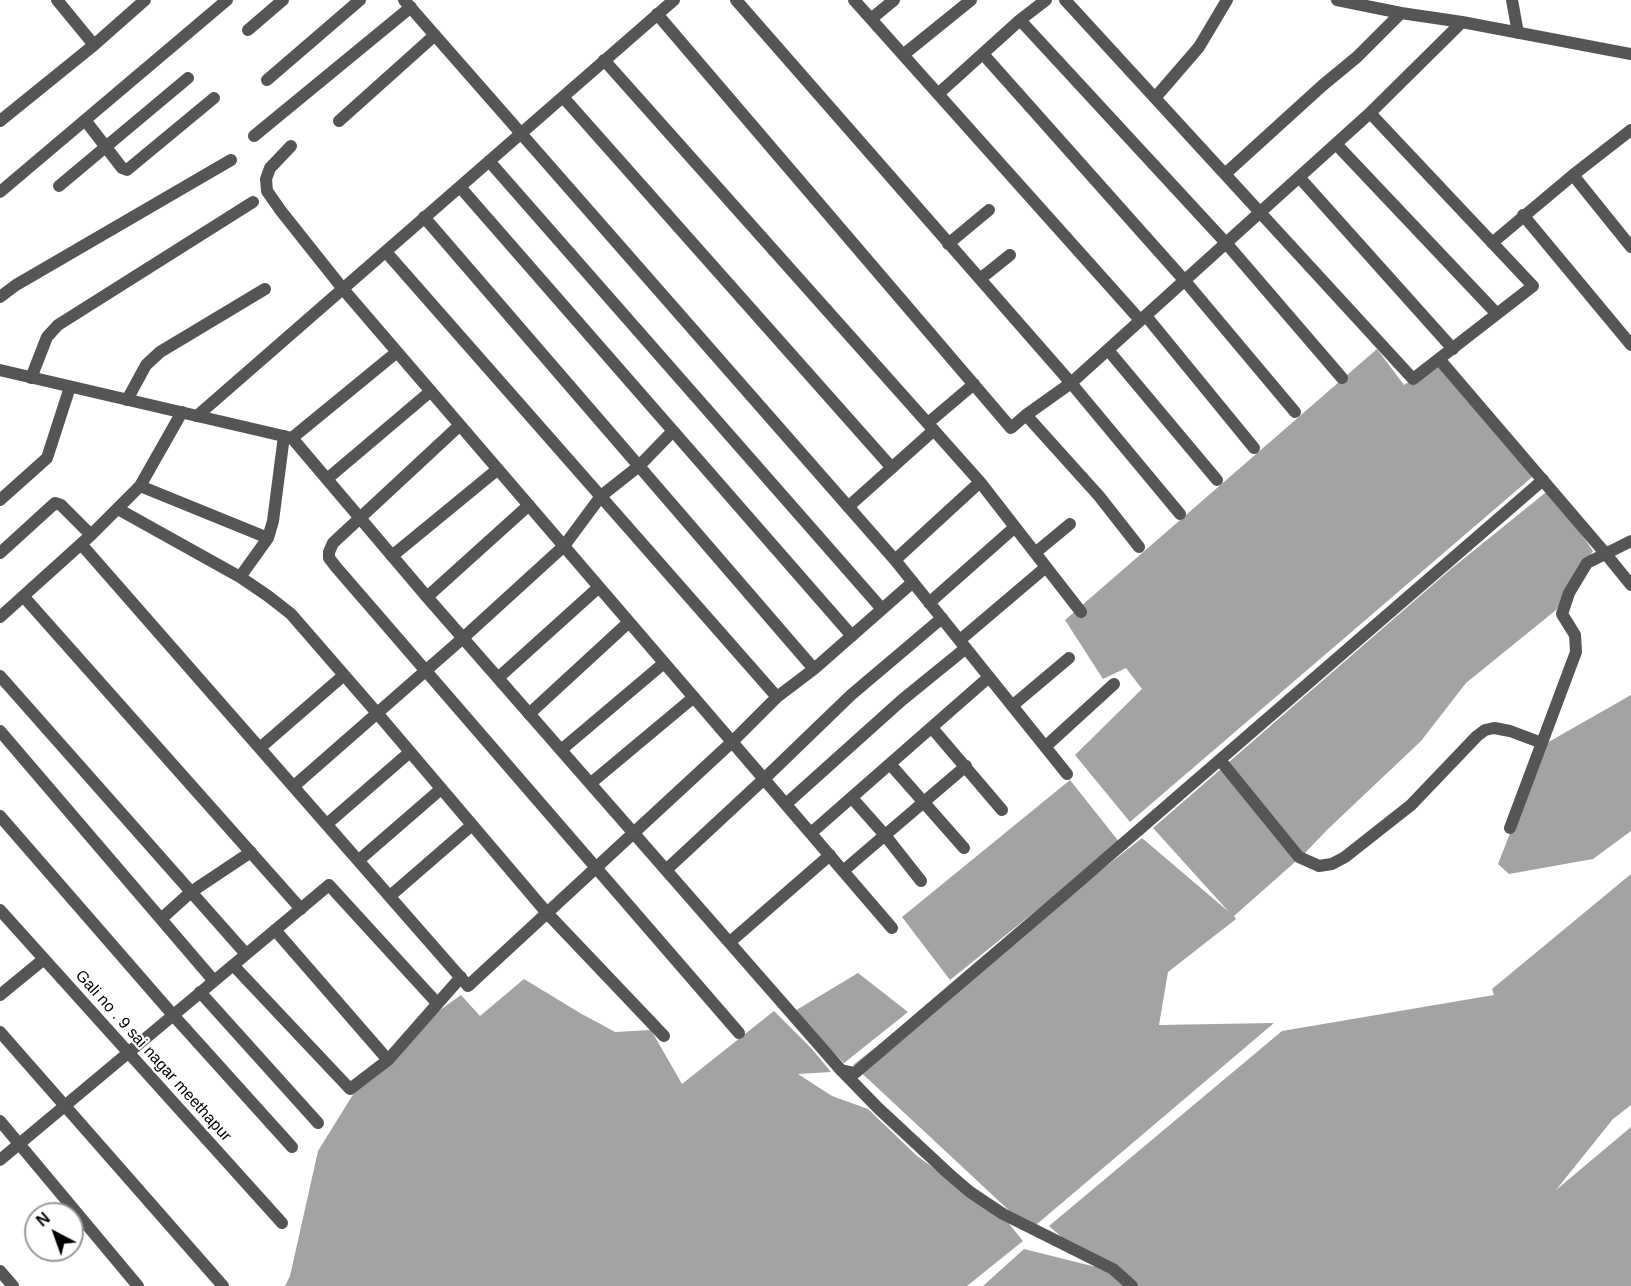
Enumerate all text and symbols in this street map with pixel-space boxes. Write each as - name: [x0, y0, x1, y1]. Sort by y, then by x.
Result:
- street label: Gali no . 9 sai nagar meethapur: [71, 966, 235, 1146]
- north arrow: [24, 1202, 84, 1262]
- text: N: [33, 1209, 53, 1230]

